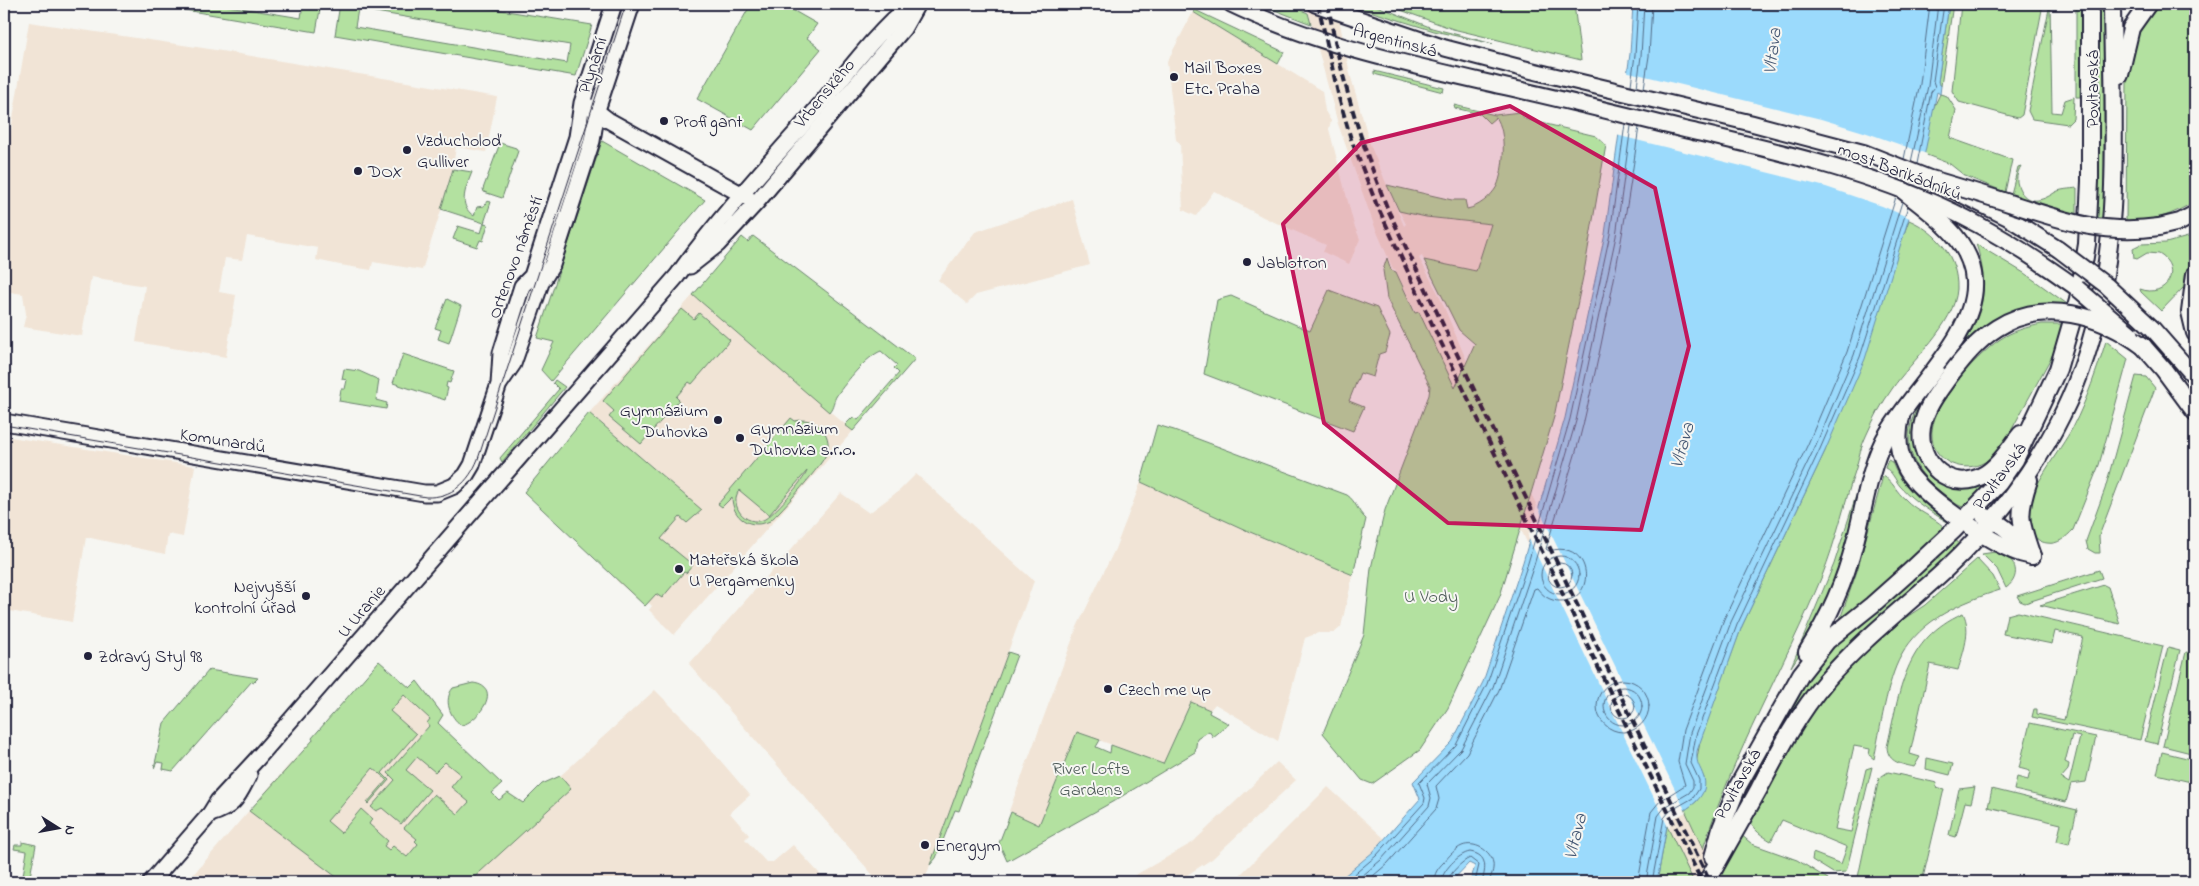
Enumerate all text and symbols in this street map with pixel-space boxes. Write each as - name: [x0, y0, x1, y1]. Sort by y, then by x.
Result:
- street label: Argentinská: [1349, 18, 1439, 67]
- water label: Vltava: [1757, 26, 1790, 76]
- street label: Plynární: [573, 34, 615, 97]
- street label: Povltavská: [2081, 50, 2107, 128]
- street label: Vrbenského: [788, 54, 862, 135]
- place label: Mail Boxes Etc. Praha: [1184, 56, 1262, 103]
- marker: Mail Boxes Etc. Praha: [1168, 71, 1180, 83]
- place label: Profigant: [674, 110, 743, 137]
- marker: Profigant: [658, 115, 670, 127]
- place label: Vzducholoď Gulliver: [416, 129, 502, 176]
- street label: most Barikádníků: [1833, 137, 1965, 208]
- marker: Vzducholoď Gulliver: [401, 144, 413, 156]
- place label: DOX: [367, 160, 403, 186]
- marker: DOX: [352, 165, 364, 177]
- street label: Ortenovo náměstí: [483, 193, 551, 323]
- place label: Jablotron: [1257, 251, 1327, 277]
- marker: Jablotron: [1241, 256, 1253, 268]
- place label: Gymnázium Duhovka: [620, 399, 708, 446]
- marker: Gymnázium Duhovka: [712, 414, 724, 426]
- place label: Gymnázium Duhovka s.r.o.: [749, 417, 856, 464]
- water label: Vltava: [1664, 419, 1703, 472]
- street label: Komunardů: [178, 422, 268, 462]
- marker: Gymnázium Duhovka s.r.o.: [734, 432, 746, 444]
- street label: Povltavská: [1967, 438, 2034, 516]
- place label: Mateřská škola U Pergamenky: [689, 548, 799, 596]
- marker: Mateřská škola U Pergamenky: [673, 563, 685, 575]
- place label: Nejvyšší kontrolní úřad: [194, 575, 296, 622]
- street label: U Uranie: [332, 579, 394, 645]
- park label: U Vody: [1404, 585, 1458, 611]
- marker: Nejvyšší kontrolní úřad: [300, 590, 312, 602]
- place label: Zdravý Styl 98: [98, 645, 203, 671]
- marker: Zdravý Styl 98: [82, 650, 94, 662]
- place label: Czech me up: [1118, 678, 1211, 704]
- marker: Czech me up: [1102, 683, 1114, 695]
- street label: Povltavská: [1709, 745, 1769, 825]
- park label: River Lofts Gardens: [1052, 757, 1130, 804]
- north arrow: [32, 804, 82, 854]
- water label: Vltava: [1558, 810, 1595, 862]
- text: N: [58, 824, 80, 837]
- place label: Energym: [935, 834, 1001, 861]
- marker: Energym: [919, 839, 931, 851]

